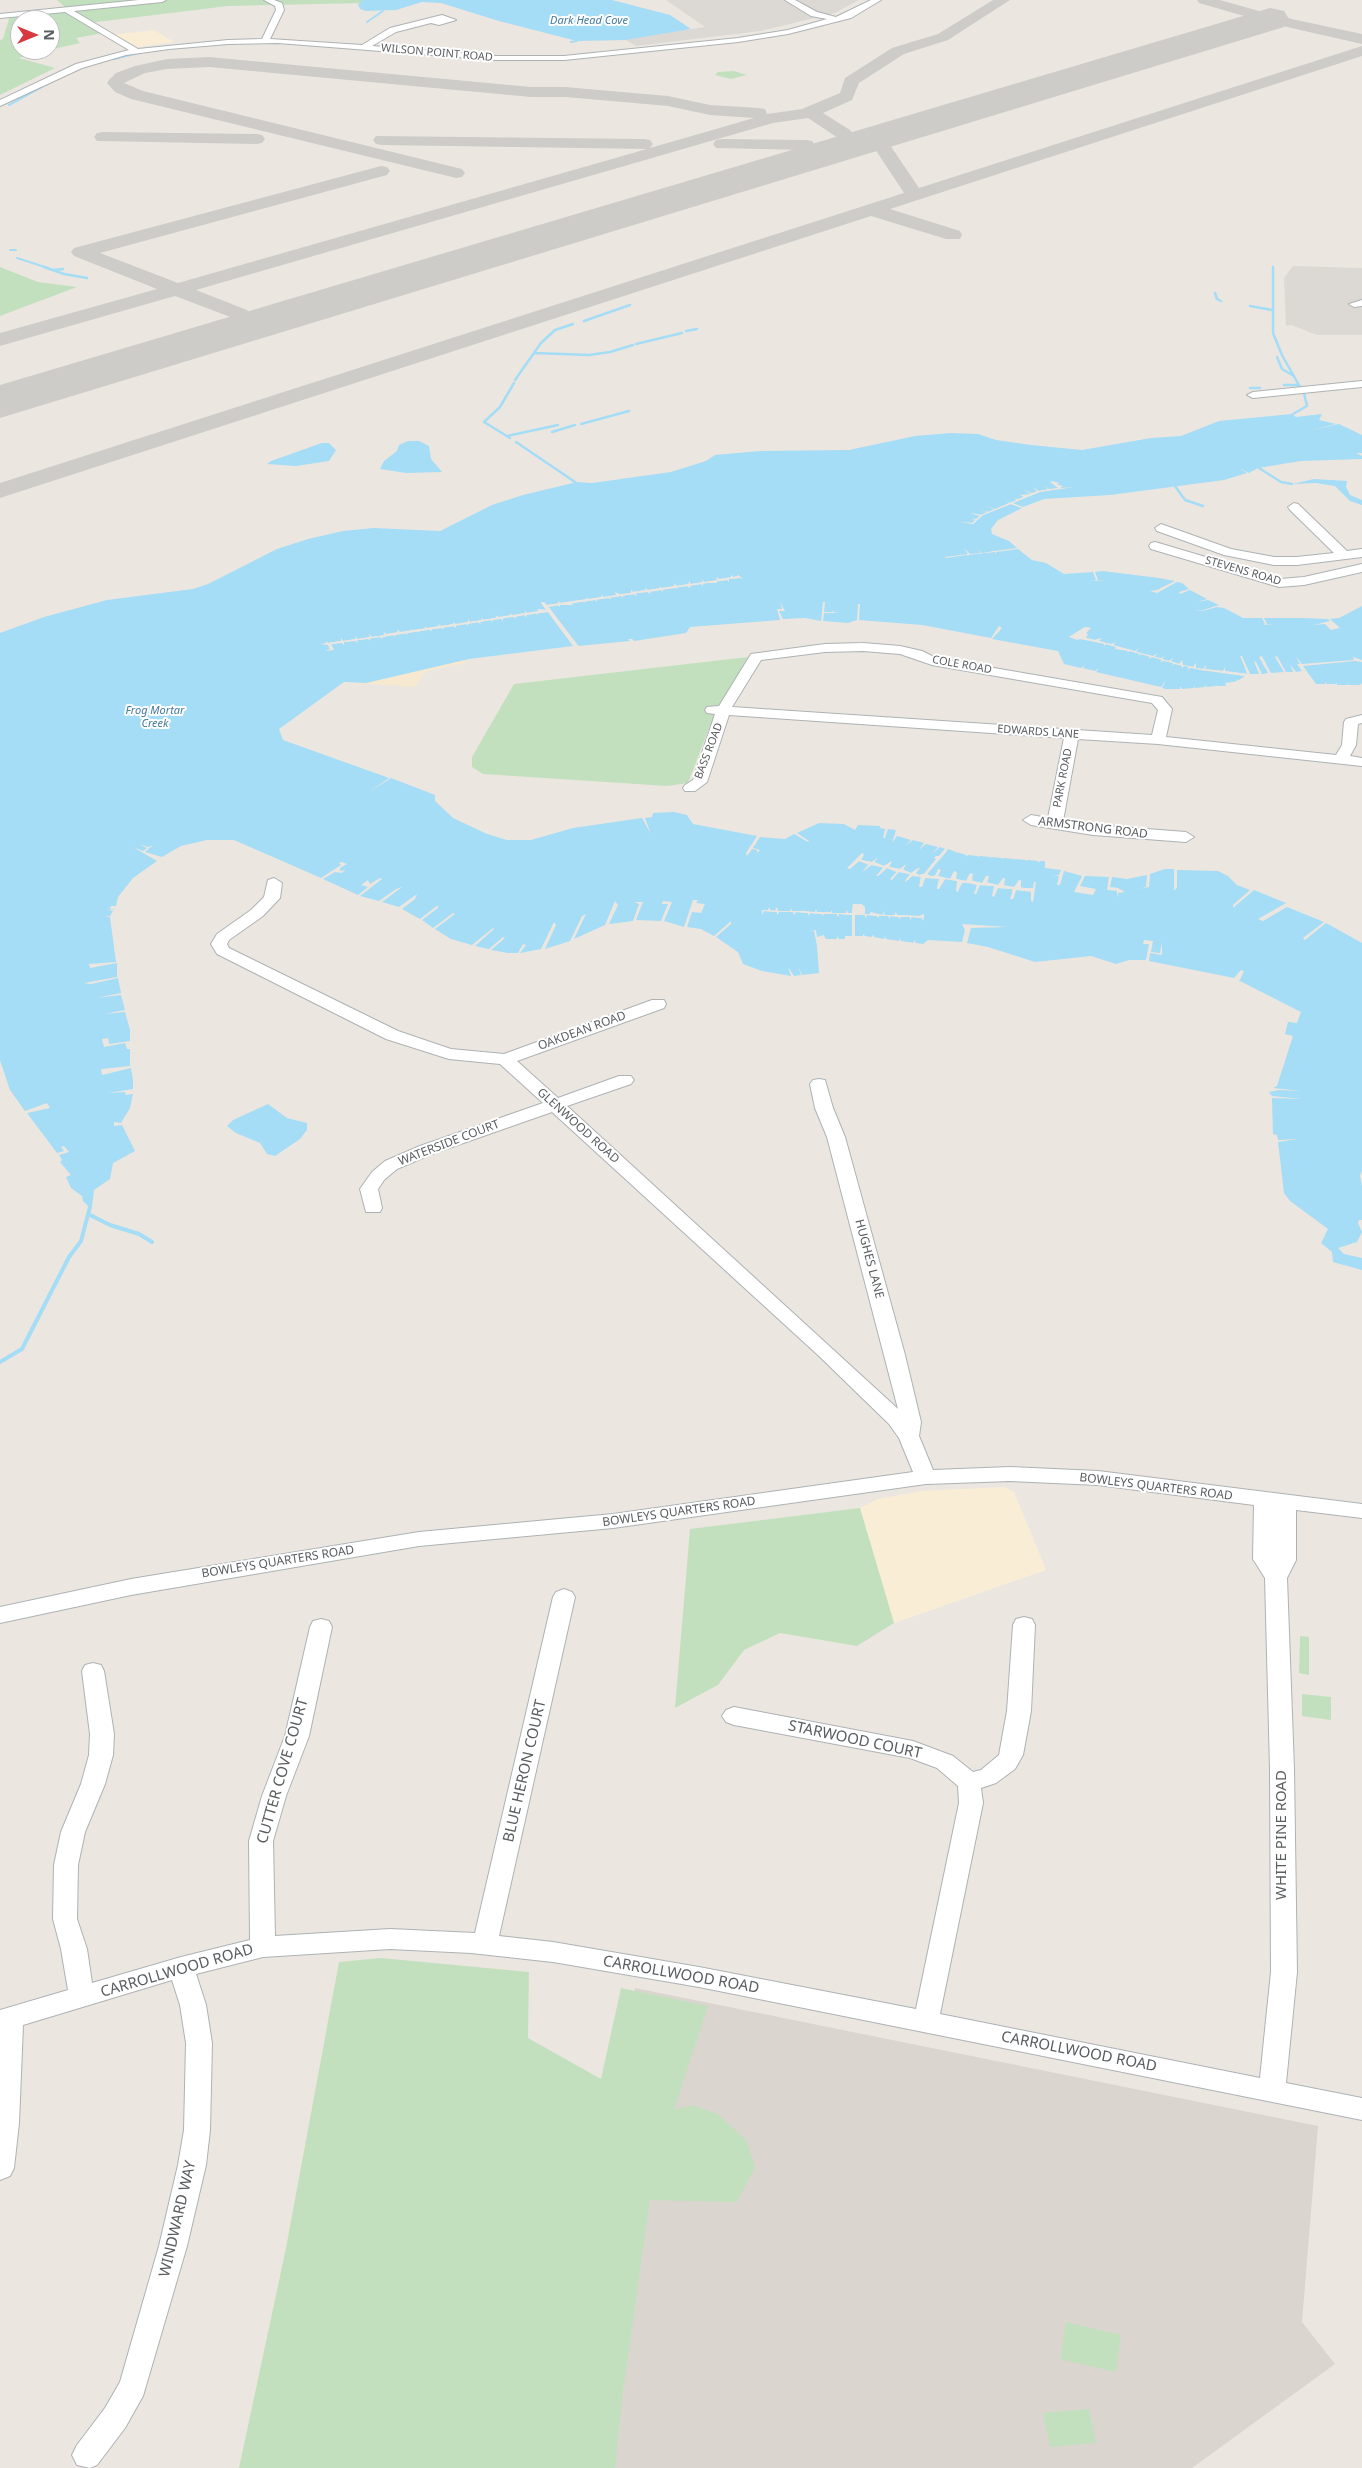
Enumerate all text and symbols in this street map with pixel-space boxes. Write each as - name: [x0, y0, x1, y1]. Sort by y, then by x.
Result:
- north arrow: [10, 10, 60, 60]
- water label: Dark Head Cove: [550, 14, 628, 28]
- text: N: [40, 29, 59, 41]
- street label: WILSON POINT ROAD: [381, 42, 493, 64]
- street label: STEVENS ROAD: [1203, 554, 1283, 588]
- street label: COLE ROAD: [931, 653, 993, 677]
- water label: Frog Mortar Creek: [126, 704, 184, 730]
- street label: BASS ROAD: [692, 721, 726, 781]
- street label: EDWARDS LANE: [997, 723, 1079, 741]
- street label: PARK ROAD: [1051, 747, 1075, 809]
- street label: ARMSTRONG ROAD: [1037, 814, 1149, 842]
- street label: OAKDEAN ROAD: [536, 1008, 628, 1054]
- street label: GLENWOOD ROAD: [534, 1085, 622, 1167]
- street label: WATERSIDE COURT: [396, 1117, 502, 1169]
- street label: HUGHES LANE: [852, 1218, 886, 1300]
- street label: BOWLEYS QUARTERS ROAD: [1079, 1470, 1233, 1504]
- street label: BOWLEYS QUARTERS ROAD: [602, 1494, 756, 1530]
- street label: BOWLEYS QUARTERS ROAD: [201, 1543, 355, 1581]
- street label: CUTTER COVE COURT: [254, 1696, 312, 1846]
- street label: BLUE HERON COURT: [500, 1698, 550, 1844]
- street label: STARWOOD COURT: [787, 1717, 923, 1763]
- street label: WHITE PINE ROAD: [1273, 1770, 1291, 1900]
- street label: CARROLLWOOD ROAD: [98, 1941, 256, 2001]
- street label: CARROLLWOOD ROAD: [602, 1952, 760, 1998]
- street label: CARROLLWOOD ROAD: [1000, 2028, 1158, 2076]
- street label: WINDWARD WAY: [156, 2159, 200, 2279]

